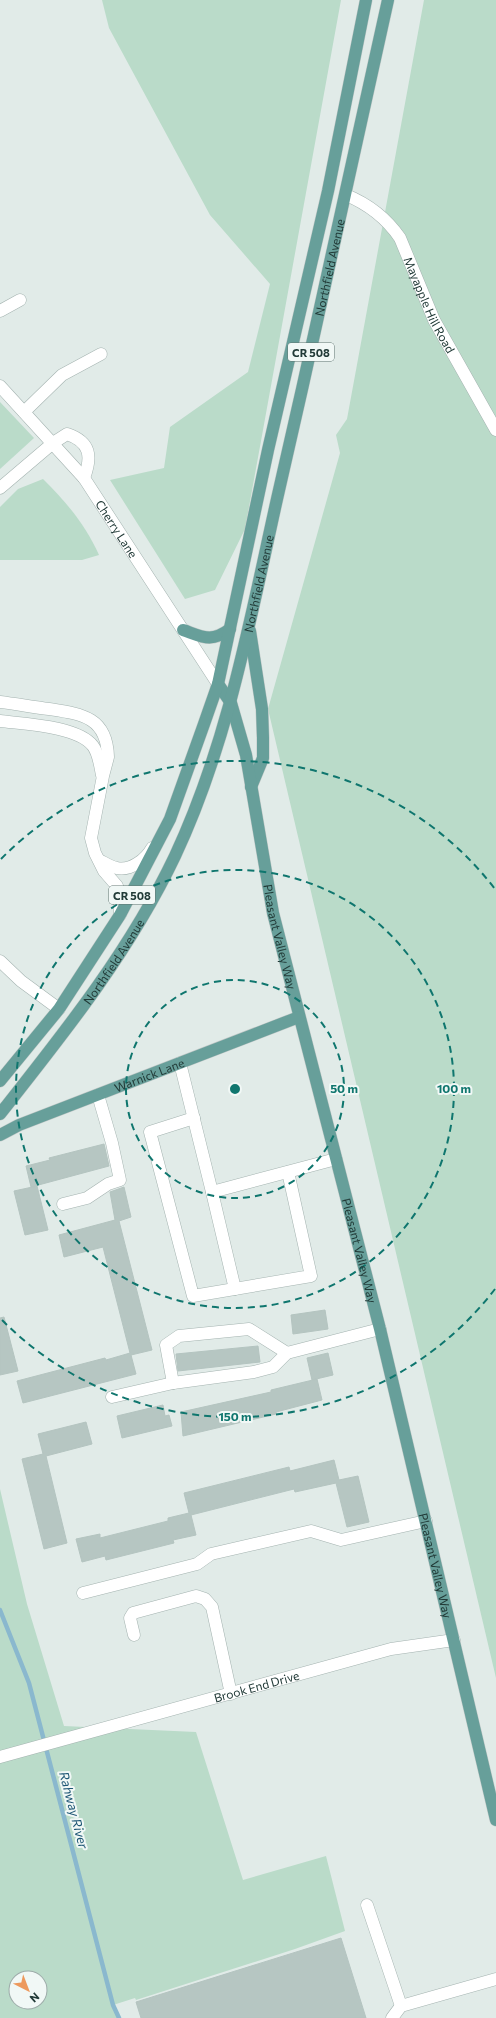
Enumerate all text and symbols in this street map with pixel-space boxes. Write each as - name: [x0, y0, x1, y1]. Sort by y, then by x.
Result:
- street label: Northfield Avenue: [312, 217, 347, 317]
- street label: Mayapple Hill Road: [402, 255, 458, 355]
- road number: CR 508: [288, 343, 334, 361]
- street label: Cherry Lane: [93, 497, 141, 560]
- street label: Northfield Avenue: [241, 534, 276, 634]
- street label: Pleasant Valley Way: [261, 883, 299, 991]
- road number: CR 508: [109, 886, 155, 904]
- street label: Northfield Avenue: [80, 916, 147, 1007]
- street label: Warnick Lane: [112, 1055, 186, 1095]
- text: 50 m: [330, 1081, 358, 1095]
- text: 100 m: [437, 1081, 471, 1095]
- centre of rings: [228, 1082, 242, 1096]
- street label: Pleasant Valley Way: [340, 1197, 380, 1305]
- text: 150 m: [218, 1409, 252, 1423]
- street label: Pleasant Valley Way: [417, 1511, 455, 1620]
- street label: Brook End Drive: [212, 1668, 301, 1705]
- water label: Rahway River: [56, 1770, 92, 1851]
- north arrow: [8, 1970, 48, 2010]
- text: N: [28, 1990, 42, 2005]

